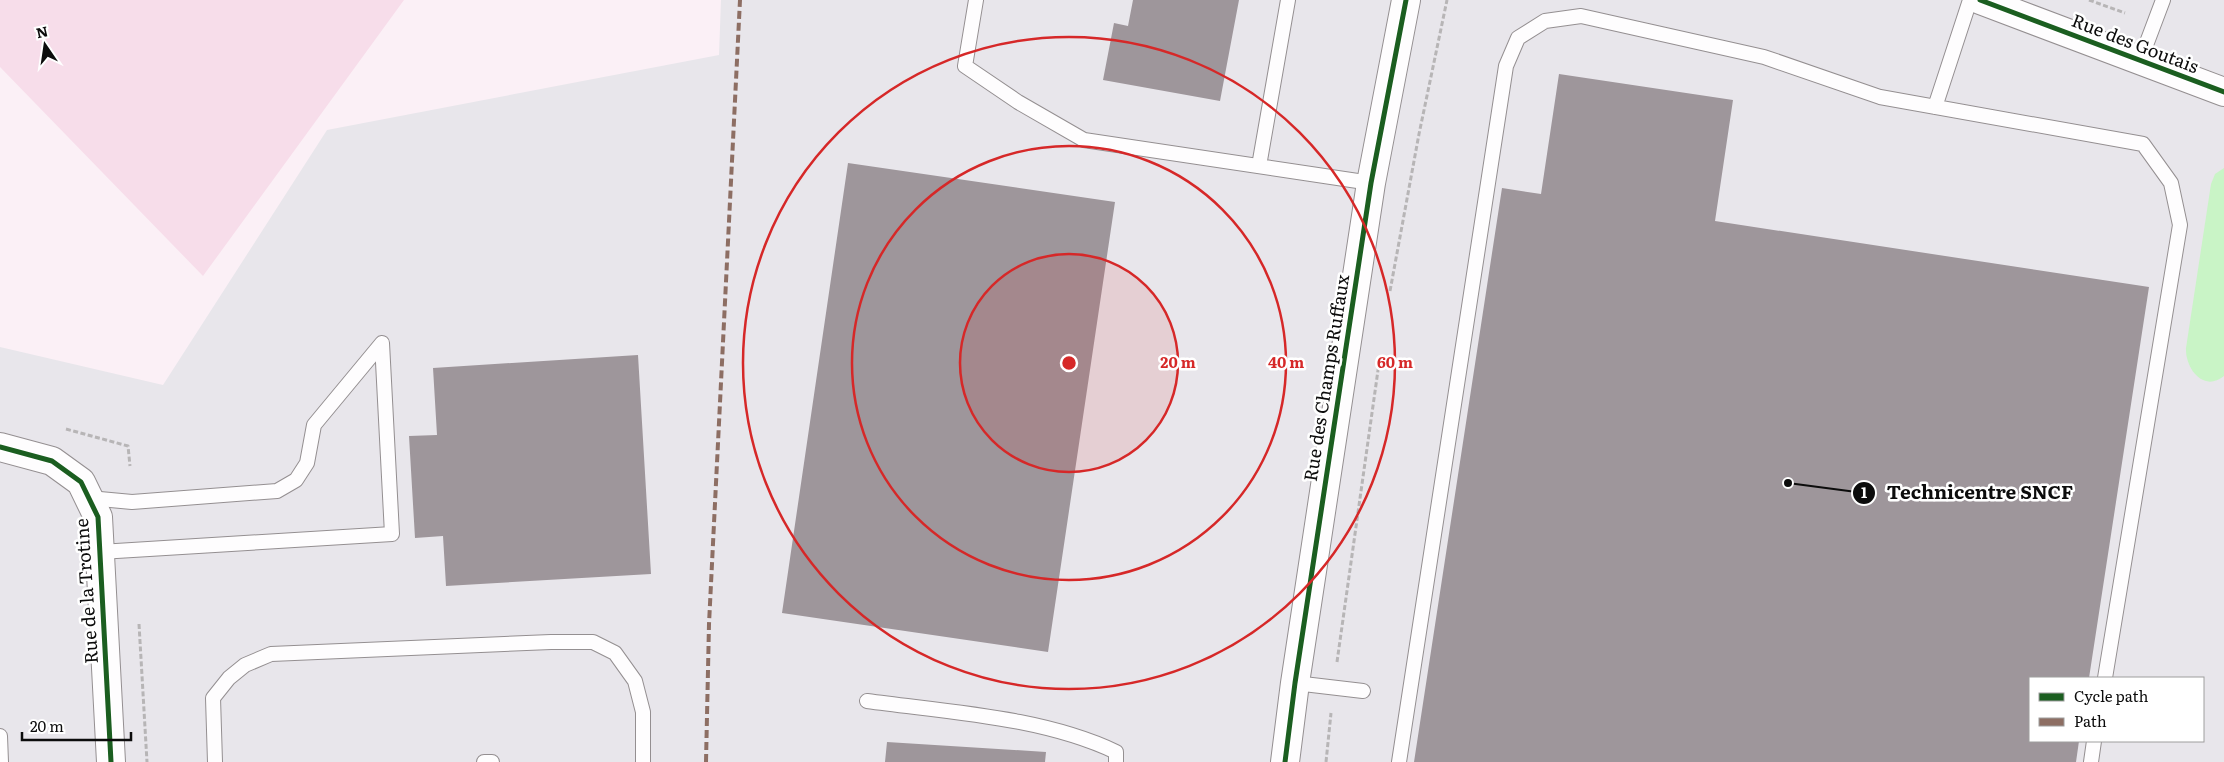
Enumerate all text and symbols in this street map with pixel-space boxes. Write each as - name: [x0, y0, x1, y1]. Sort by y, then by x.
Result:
- street label: Rue des Goutais: [2068, 6, 2203, 79]
- north arrow: [20, 20, 70, 70]
- text: N: [34, 20, 50, 42]
- street label: Rue des Champs Ruffaux: [1296, 272, 1355, 483]
- text: 20 m: [1160, 350, 1196, 373]
- text: 40 m: [1268, 350, 1304, 373]
- text: 60 m: [1377, 350, 1413, 373]
- centre of rings: [1060, 354, 1078, 372]
- callout: Technicentre SNCF: [1852, 476, 2083, 510]
- text: Technicentre SNCF: [1887, 477, 2073, 505]
- text: 1: [1861, 480, 1867, 503]
- street label: Rue de la Trotine: [67, 518, 104, 665]
- legend: [2029, 677, 2204, 742]
- text: Cycle path: [2074, 684, 2149, 707]
- text: Path: [2074, 709, 2107, 732]
- scale bar: [22, 710, 131, 742]
- text: 20 m: [30, 714, 64, 737]

